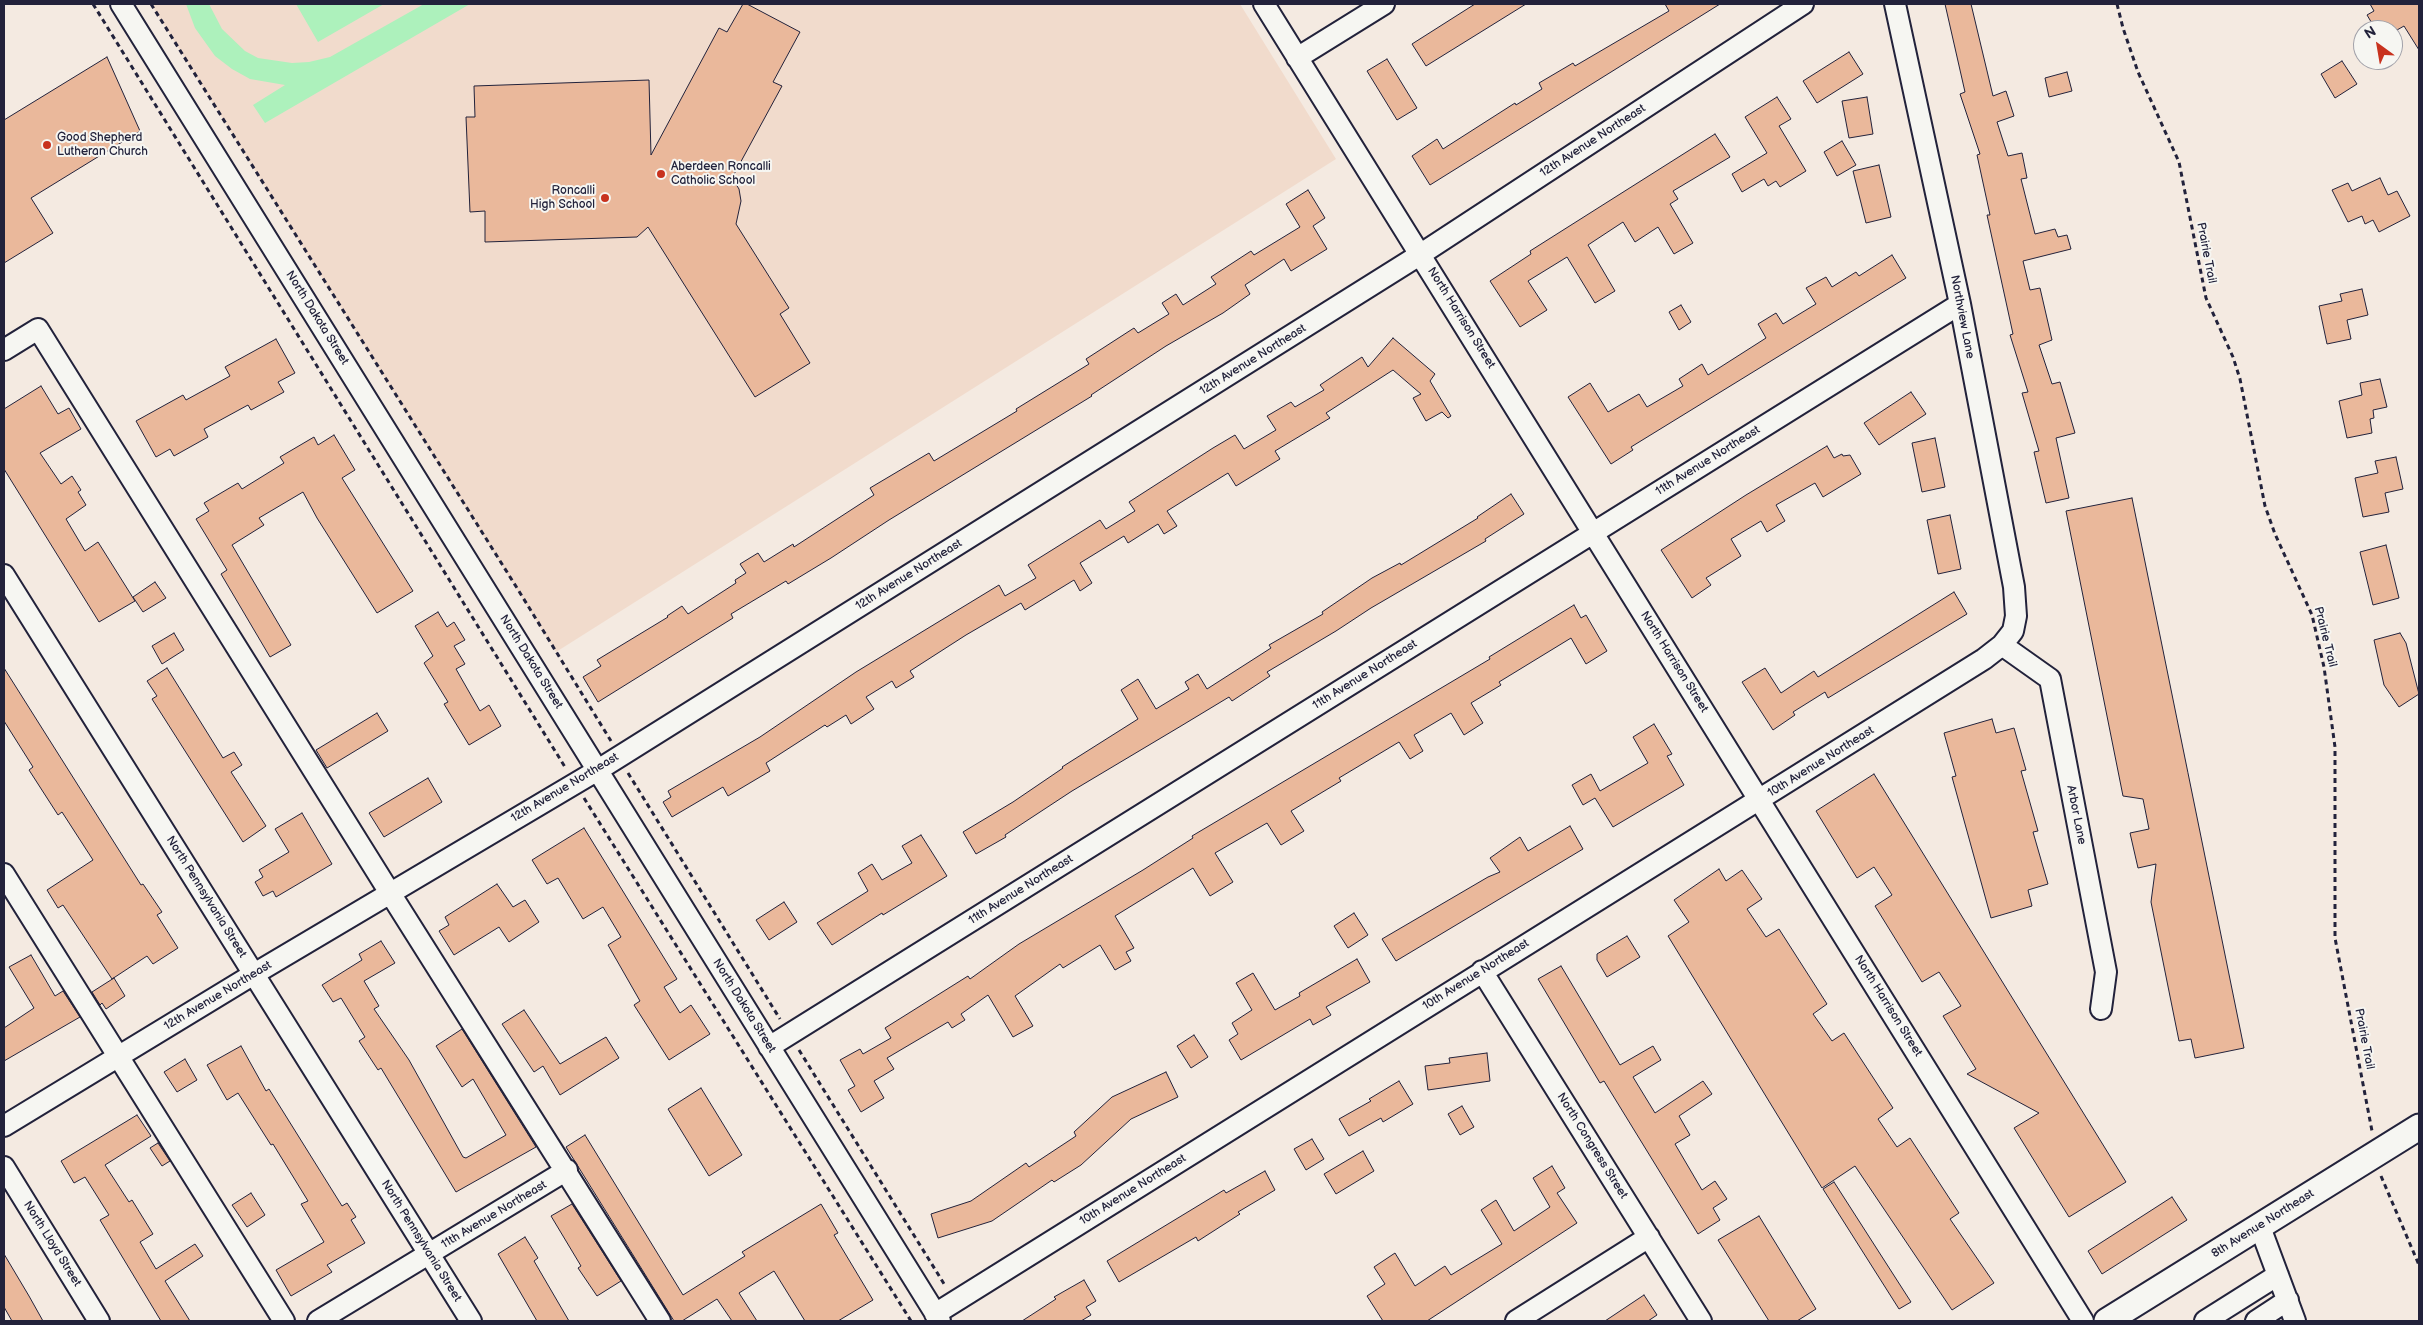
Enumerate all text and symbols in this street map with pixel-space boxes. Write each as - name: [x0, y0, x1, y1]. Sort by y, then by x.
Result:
- north arrow: [2353, 20, 2403, 70]
- text: N: [2361, 23, 2379, 43]
- street label: 12th Avenue Northeast: [1538, 101, 1648, 181]
- place label: Good Shepherd Lutheran Church: [57, 131, 148, 159]
- marker: Good Shepherd Lutheran Church: [41, 139, 53, 151]
- place label: Aberdeen Roncalli Catholic School: [671, 160, 771, 188]
- marker: Aberdeen Roncalli Catholic School: [655, 168, 667, 180]
- place label: Roncalli High School: [530, 184, 595, 212]
- marker: Roncalli High School: [599, 192, 611, 204]
- street label: Prairie Trail: [2193, 221, 2219, 285]
- street label: North Harrison Street: [1424, 265, 1498, 371]
- street label: North Dakota Street: [282, 268, 352, 368]
- street label: Northview Lane: [1947, 274, 1977, 360]
- street label: 12th Avenue Northeast: [1197, 321, 1309, 399]
- street label: 11th Avenue Northeast: [1653, 423, 1763, 499]
- street label: 12th Avenue Northeast: [853, 536, 965, 614]
- street label: Prairie Trail: [2311, 605, 2339, 669]
- street label: North Harrison Street: [1637, 609, 1711, 715]
- street label: North Dakota Street: [496, 612, 566, 712]
- street label: 11th Avenue Northeast: [1310, 637, 1420, 713]
- street label: 10th Avenue Northeast: [1765, 723, 1877, 801]
- street label: 12th Avenue Northeast: [509, 750, 621, 826]
- street label: Arbor Lane: [2063, 784, 2089, 846]
- street label: North Pennsylvania Street: [163, 834, 249, 960]
- street label: 11th Avenue Northeast: [966, 852, 1076, 928]
- street label: 10th Avenue Northeast: [1420, 936, 1532, 1014]
- street label: North Harrison Street: [1851, 953, 1925, 1059]
- street label: North Dakota Street: [709, 956, 779, 1056]
- street label: 12th Avenue Northeast: [162, 958, 274, 1034]
- street label: Prairie Trail: [2351, 1007, 2377, 1071]
- street label: North Congress Street: [1554, 1090, 1630, 1202]
- street label: 10th Avenue Northeast: [1077, 1151, 1189, 1229]
- street label: North Pennsylvania Street: [378, 1178, 464, 1304]
- street label: 11th Avenue Northeast: [439, 1178, 549, 1252]
- street label: 8th Avenue Northeast: [2209, 1187, 2317, 1261]
- street label: North Lloyd Street: [20, 1199, 84, 1289]

